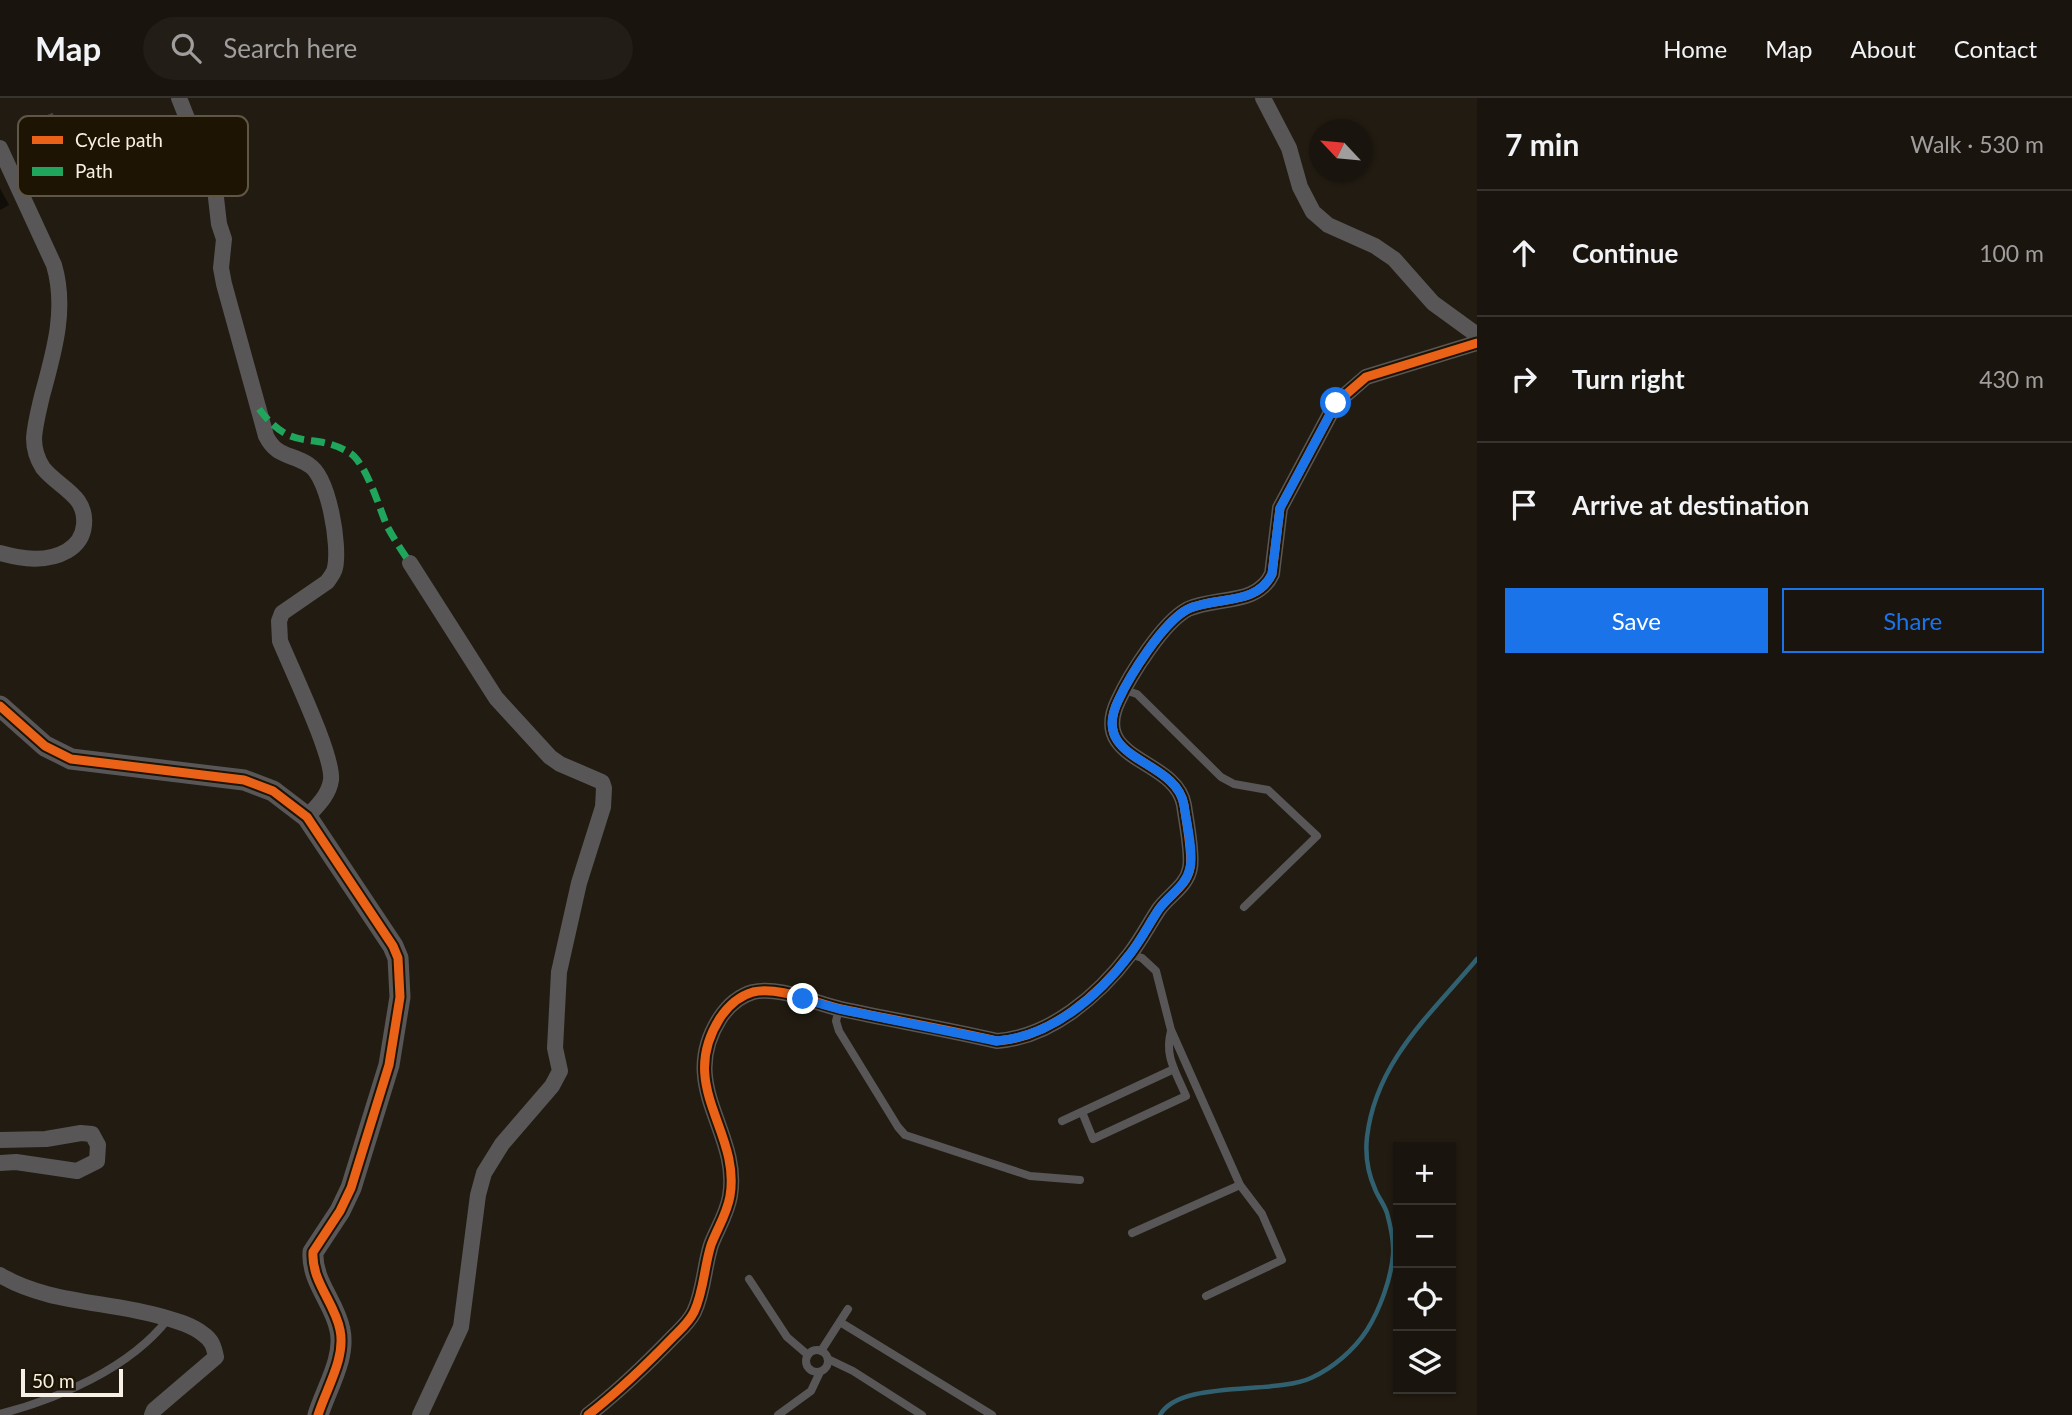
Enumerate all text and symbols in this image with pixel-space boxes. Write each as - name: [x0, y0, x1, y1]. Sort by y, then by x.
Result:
- search box: [143, 17, 633, 80]
- text: Map: [35, 28, 101, 68]
- icon: search: [167, 29, 205, 67]
- text: Search here: [223, 32, 357, 64]
- text: Home: [1663, 34, 1727, 63]
- text: Map: [1765, 34, 1813, 63]
- text: About: [1851, 34, 1916, 63]
- text: Contact: [1954, 34, 2037, 63]
- legend: [18, 116, 248, 196]
- north arrow: [1309, 119, 1372, 182]
- text: 7 min: [1505, 126, 1579, 162]
- text: Cycle path: [75, 128, 163, 151]
- text: Walk · 530 m: [1910, 130, 2044, 158]
- text: Path: [75, 159, 113, 182]
- icon: ahead: [1505, 234, 1543, 272]
- text: Continue: [1572, 237, 1678, 269]
- text: 100 m: [1979, 239, 2044, 267]
- icon: right: [1505, 360, 1543, 398]
- text: Turn right: [1572, 363, 1685, 395]
- text: 430 m: [1979, 365, 2044, 393]
- route start: [1320, 387, 1351, 418]
- icon: arrive: [1505, 486, 1543, 524]
- text: Arrive at destination: [1572, 489, 1809, 521]
- button: Save: [1505, 588, 1768, 653]
- button: Share: [1782, 588, 2044, 653]
- route end: [787, 983, 818, 1014]
- map controls: [1393, 1142, 1456, 1394]
- button: +: [1393, 1142, 1456, 1205]
- button: −: [1393, 1205, 1456, 1268]
- button: locate: [1393, 1268, 1456, 1331]
- button: layers: [1393, 1331, 1456, 1394]
- scale bar: [21, 1366, 122, 1398]
- text: 50 m: [32, 1369, 75, 1392]

